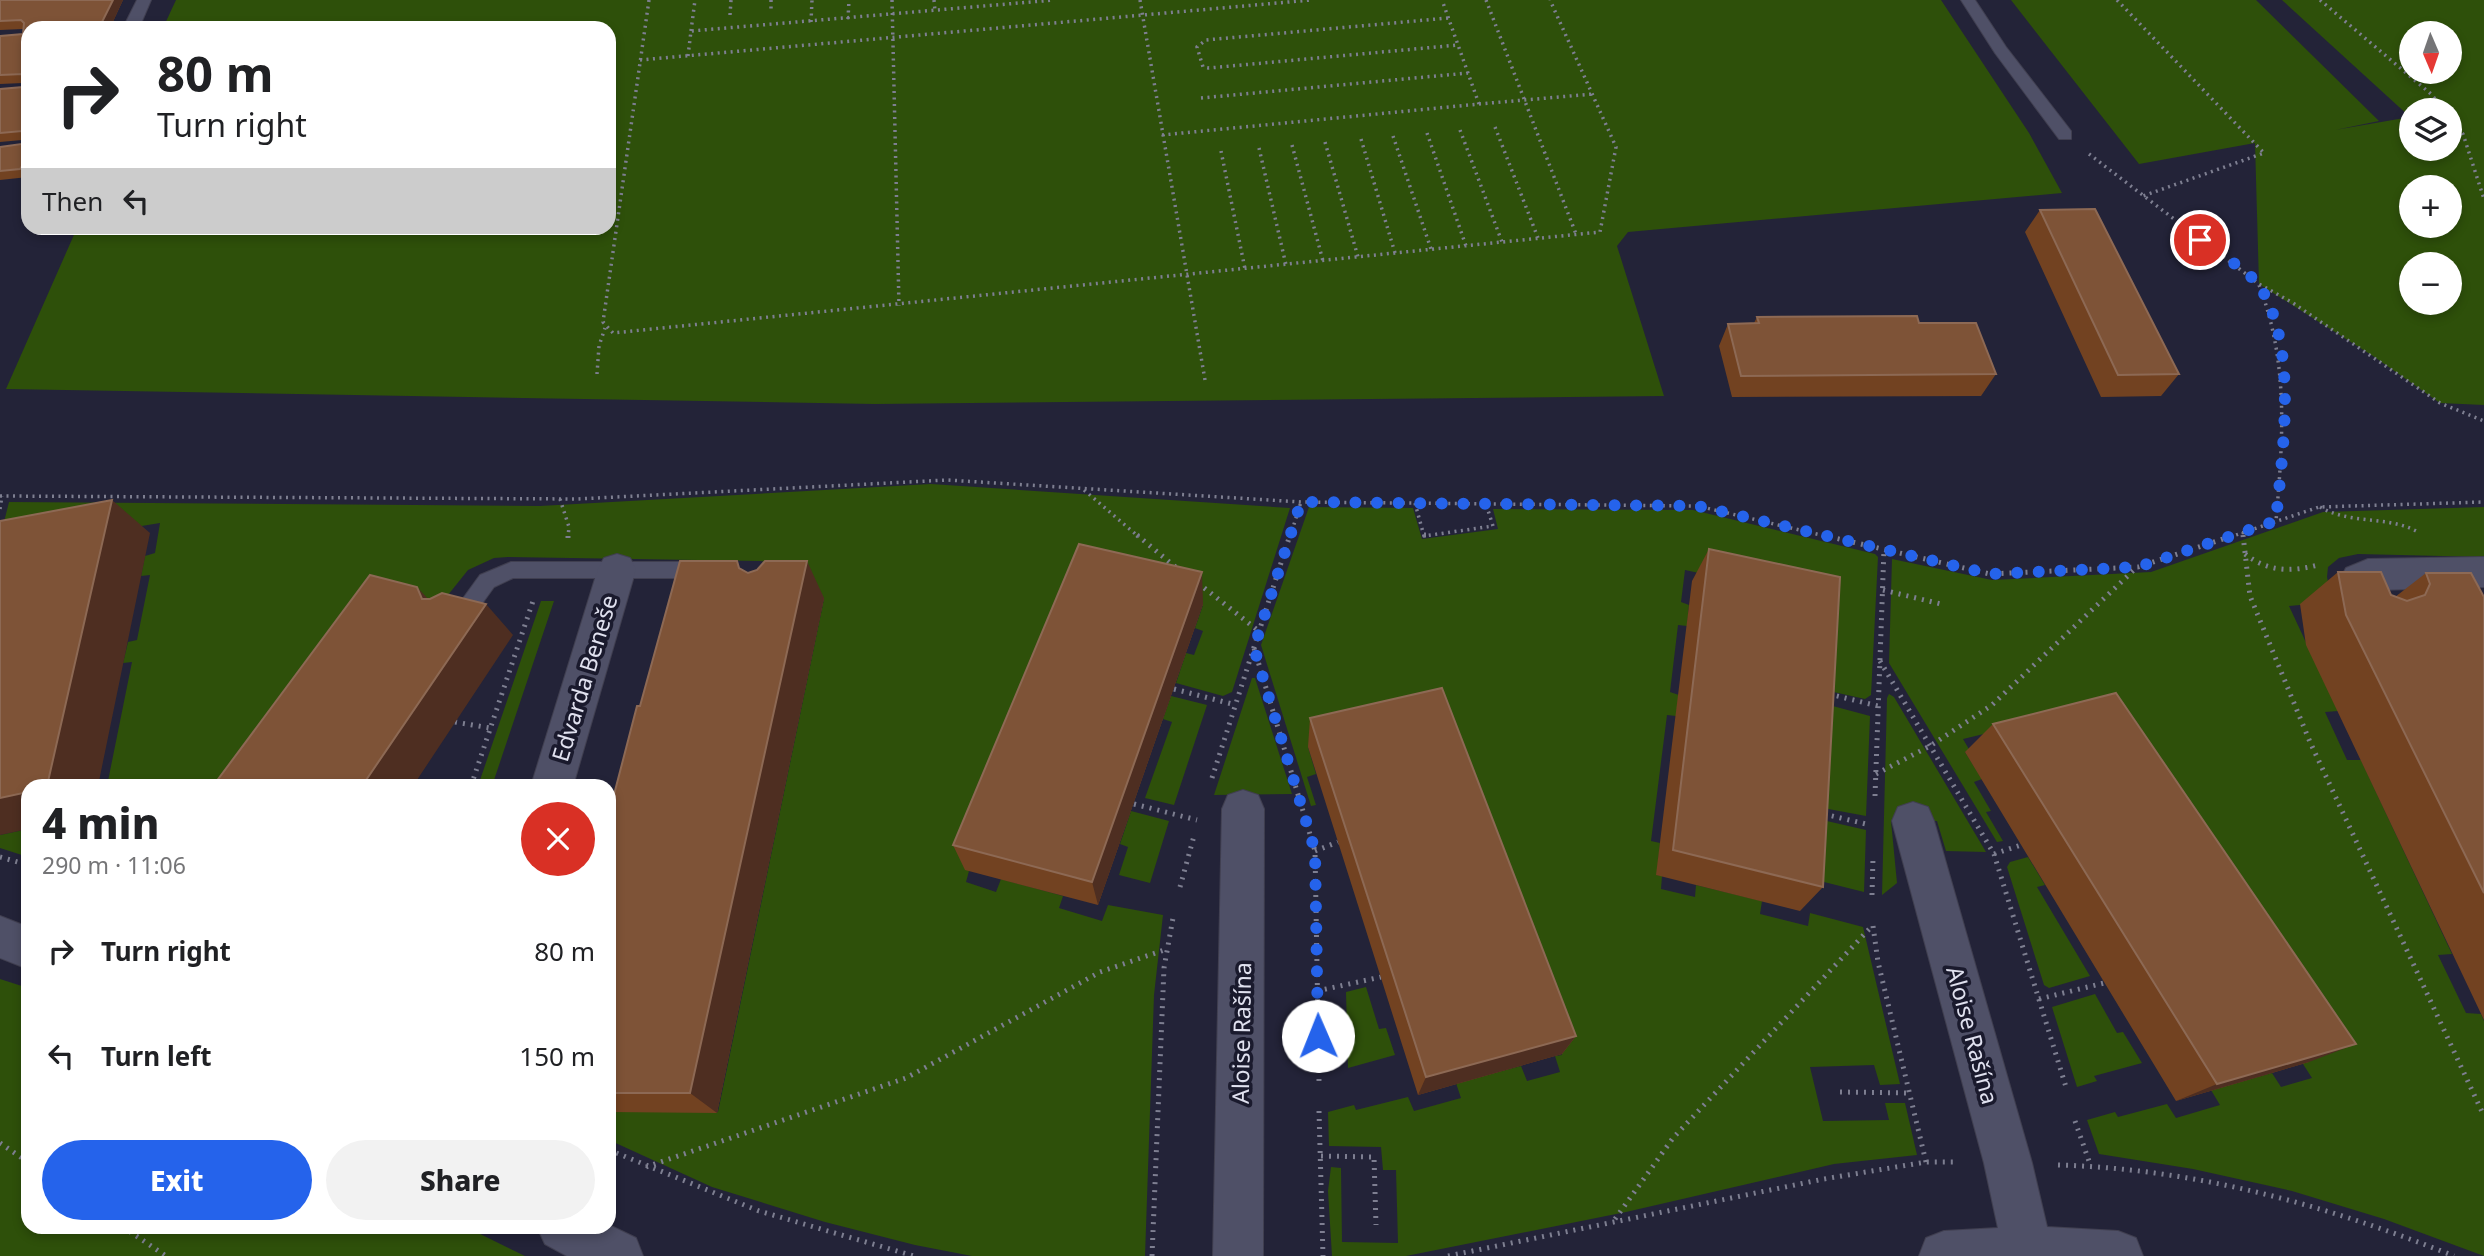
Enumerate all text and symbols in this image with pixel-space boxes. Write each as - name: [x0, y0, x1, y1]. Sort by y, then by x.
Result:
- north arrow: [2399, 21, 2462, 84]
- map controls: [2399, 21, 2462, 315]
- text: 80 m: [157, 40, 274, 106]
- icon: right: [42, 49, 133, 140]
- button: layers: [2399, 98, 2462, 161]
- text: Turn right: [157, 103, 307, 146]
- button: +: [2399, 175, 2462, 238]
- icon: left: [117, 182, 155, 220]
- text: Then: [42, 183, 103, 219]
- pin: [2170, 210, 2230, 270]
- icon: arrive: [2181, 221, 2219, 259]
- button: −: [2399, 252, 2462, 315]
- street label: Edvarda Beneše: [543, 591, 625, 765]
- text: 4 min: [42, 794, 159, 851]
- button: close: [521, 802, 595, 876]
- text: 290 m · 11:06: [42, 849, 186, 881]
- icon: right: [42, 932, 80, 970]
- text: Turn right: [101, 933, 231, 969]
- text: 80 m: [534, 933, 595, 969]
- street label: Aloise Rašína: [1224, 962, 1258, 1104]
- street label: Aloise Rašína: [1939, 962, 2007, 1108]
- position arrow: [1281, 999, 1355, 1073]
- icon: left: [42, 1037, 80, 1075]
- text: Turn left: [101, 1038, 212, 1074]
- text: 150 m: [519, 1038, 595, 1074]
- button: Exit: [42, 1140, 312, 1220]
- button: Share: [326, 1140, 595, 1220]

